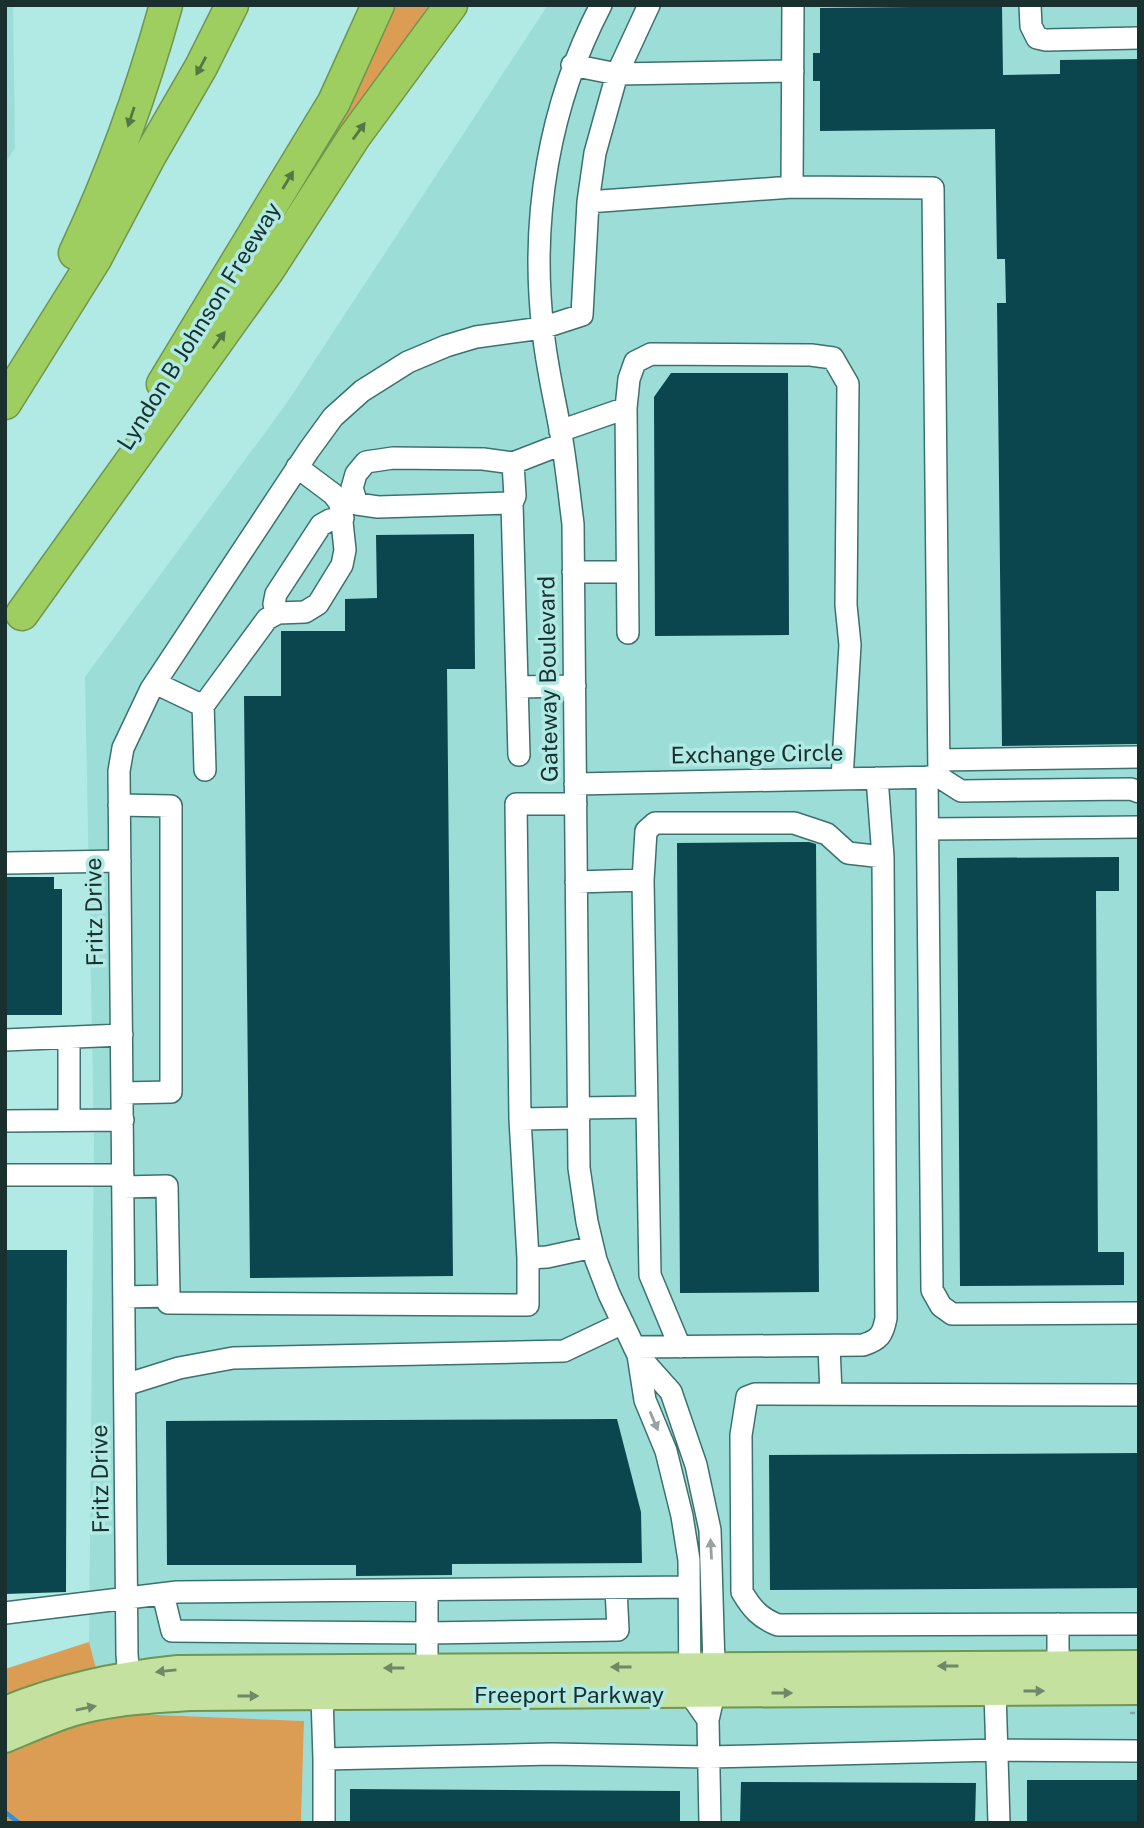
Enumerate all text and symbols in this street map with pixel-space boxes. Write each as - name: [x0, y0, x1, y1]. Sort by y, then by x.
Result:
- one-way arrow: [195, 56, 206, 76]
- one-way arrow: [125, 107, 136, 128]
- one-way arrow: [352, 122, 366, 140]
- one-way arrow: [282, 171, 295, 190]
- street label: Lyndon B Johnson Freeway: [111, 197, 286, 455]
- one-way arrow: [212, 331, 226, 349]
- street label: Gateway Boulevard: [532, 576, 563, 782]
- street label: Exchange Circle: [670, 738, 844, 769]
- street label: Fritz Drive: [79, 857, 108, 967]
- one-way arrow: [648, 1411, 660, 1431]
- street label: Fritz Drive: [85, 1424, 114, 1534]
- one-way arrow: [705, 1538, 716, 1560]
- one-way arrow: [937, 1660, 959, 1672]
- one-way arrow: [610, 1661, 632, 1673]
- one-way arrow: [382, 1662, 404, 1674]
- one-way arrow: [155, 1666, 177, 1677]
- street label: Freeport Parkway: [474, 1681, 664, 1708]
- one-way arrow: [1024, 1685, 1046, 1697]
- one-way arrow: [772, 1687, 794, 1699]
- one-way arrow: [237, 1690, 259, 1702]
- one-way arrow: [75, 1703, 97, 1714]

